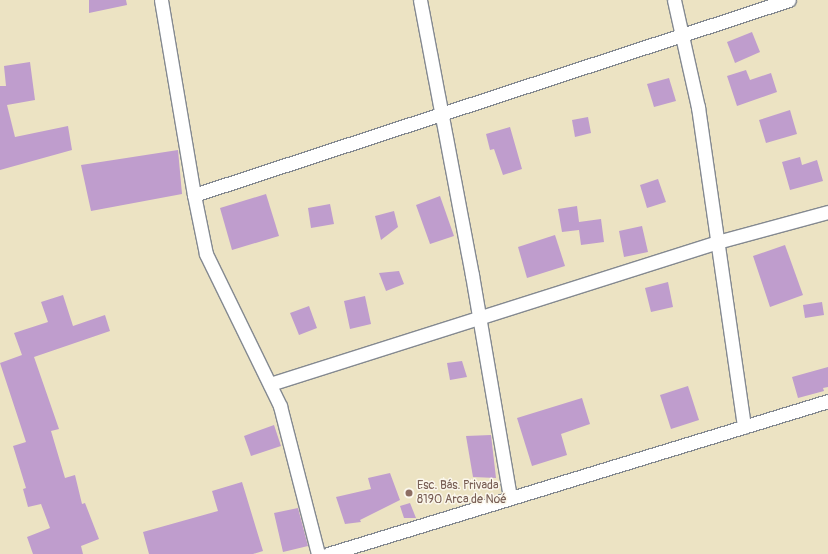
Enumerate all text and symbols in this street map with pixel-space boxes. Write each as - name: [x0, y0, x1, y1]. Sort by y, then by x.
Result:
- place label: Esc. Bás. Privada 8190 Arca de Noé: [417, 479, 507, 507]
- marker: Esc. Bás. Privada 8190 Arca de Noé: [404, 488, 414, 498]

